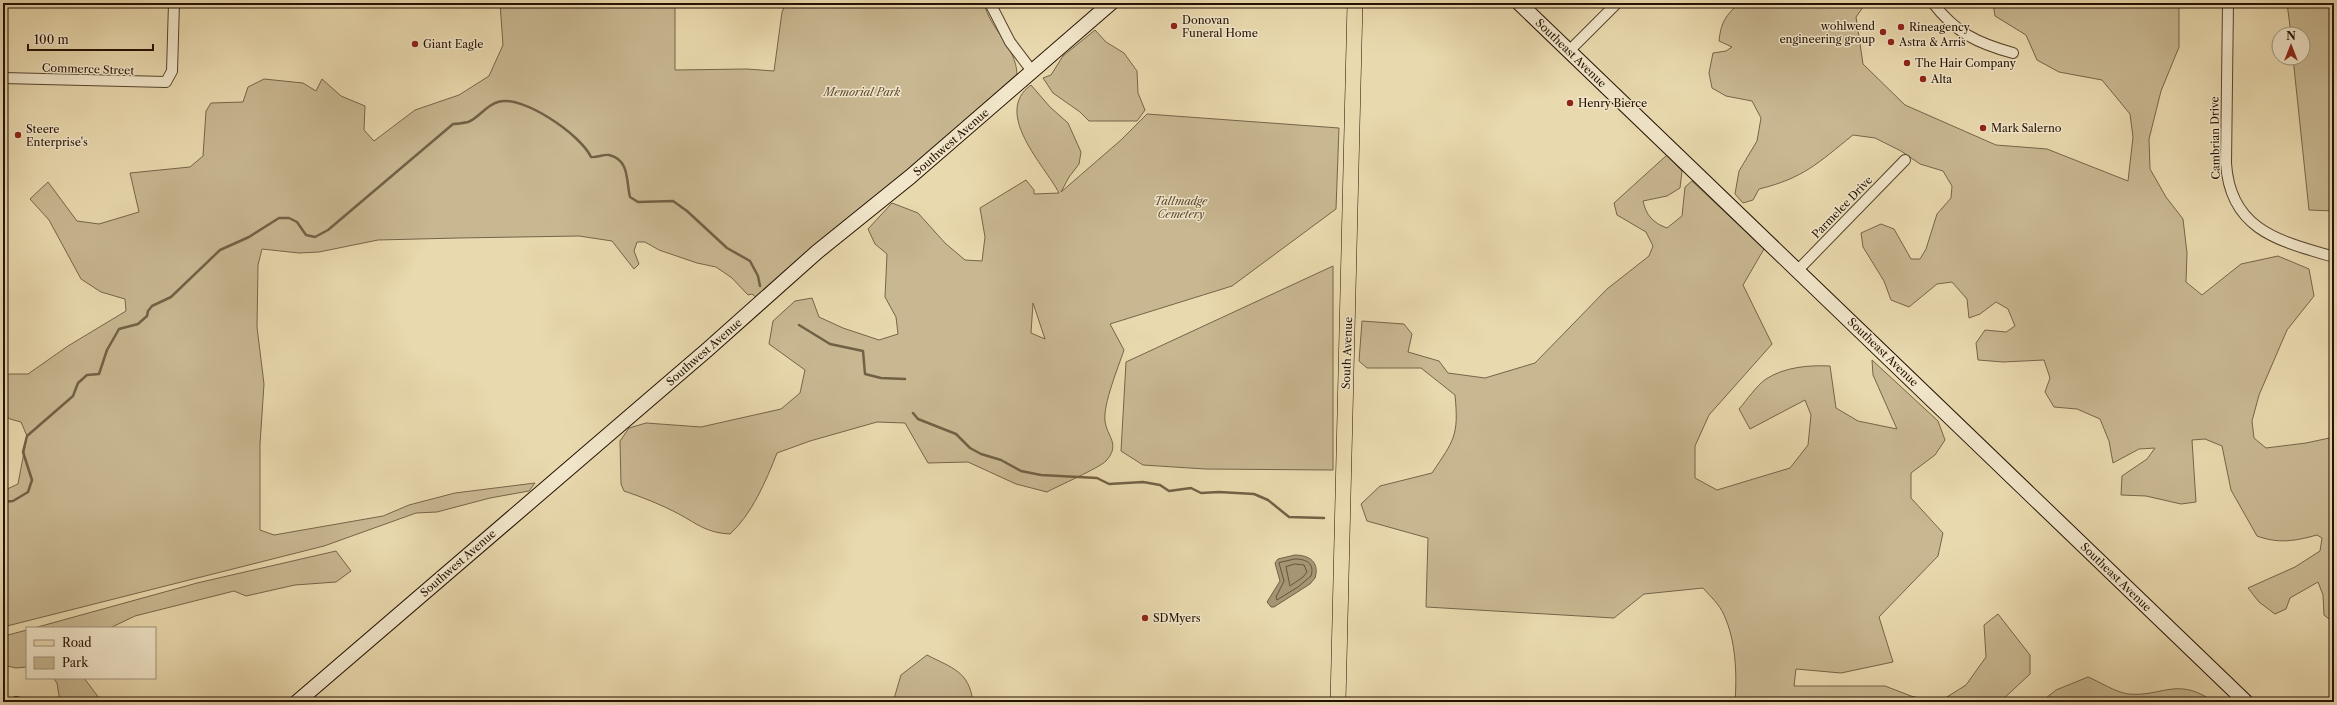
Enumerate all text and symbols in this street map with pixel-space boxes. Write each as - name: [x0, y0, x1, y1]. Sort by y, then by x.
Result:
- place label: Donovan Funeral Home: [1182, 13, 1258, 40]
- street label: Southeast Avenue: [1533, 16, 1609, 90]
- place label: wohlwend engineering group: [1779, 19, 1875, 46]
- place label: Rineagency: [1909, 20, 1971, 34]
- marker: Donovan Funeral Home: [1169, 21, 1179, 31]
- marker: Rineagency: [1896, 22, 1906, 32]
- scale bar: [28, 26, 153, 52]
- north arrow: [2271, 26, 2311, 66]
- marker: wohlwend engineering group: [1878, 27, 1888, 37]
- text: N: [2286, 29, 2296, 43]
- text: 100 m: [34, 32, 69, 47]
- place label: Astra & Arris: [1898, 35, 1966, 49]
- place label: Giant Eagle: [423, 37, 483, 51]
- marker: Astra & Arris: [1886, 37, 1896, 47]
- marker: Giant Eagle: [410, 39, 420, 49]
- place label: The Hair Company: [1915, 56, 2017, 70]
- marker: The Hair Company: [1902, 58, 1912, 68]
- street label: Commerce Street: [42, 60, 135, 78]
- place label: Alta: [1930, 72, 1952, 86]
- marker: Alta: [1918, 74, 1928, 84]
- park label: Memorial Park: [822, 85, 901, 99]
- place label: Henry Bierce: [1578, 96, 1647, 110]
- street label: Cambrian Drive: [2207, 96, 2223, 180]
- marker: Henry Bierce: [1565, 98, 1575, 108]
- street label: Southwest Avenue: [910, 105, 992, 179]
- place label: Mark Salerno: [1991, 121, 2062, 135]
- place label: Steere Enterprise's: [26, 122, 88, 149]
- marker: Mark Salerno: [1978, 123, 1988, 133]
- marker: Steere Enterprise's: [13, 130, 23, 140]
- street label: Parmelee Drive: [1809, 173, 1875, 241]
- park label: Tallmadge Cemetery: [1155, 194, 1208, 221]
- street label: Southwest Avenue: [663, 315, 745, 389]
- street label: Southeast Avenue: [1845, 315, 1921, 389]
- street label: South Avenue: [1339, 317, 1355, 389]
- street label: Southwest Avenue: [417, 526, 499, 600]
- street label: Southeast Avenue: [2078, 540, 2154, 614]
- place label: SDMyers: [1153, 611, 1201, 625]
- marker: SDMyers: [1140, 613, 1150, 623]
- legend: [26, 627, 156, 679]
- text: Road: [62, 635, 92, 650]
- text: Park: [62, 655, 89, 670]

